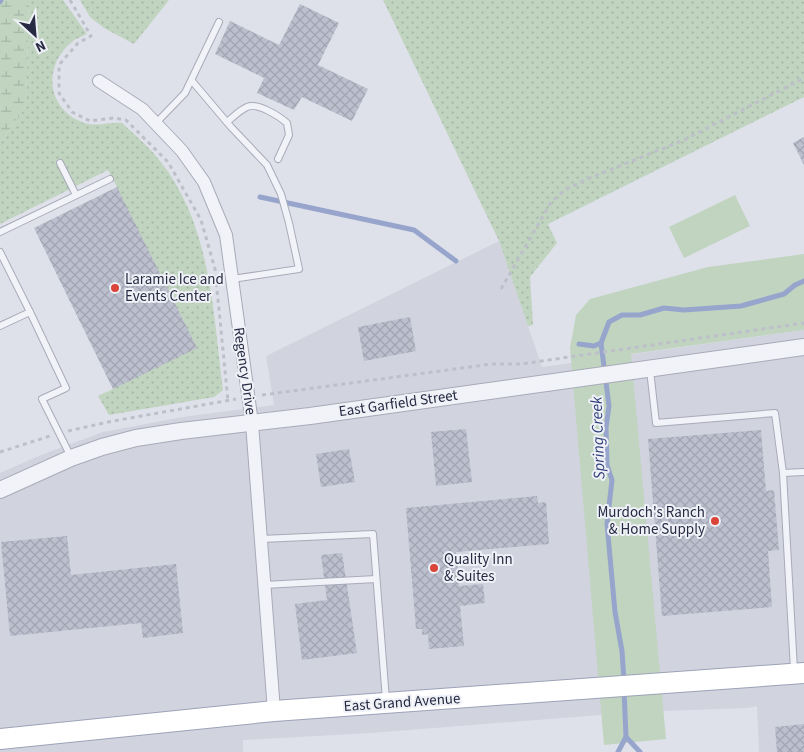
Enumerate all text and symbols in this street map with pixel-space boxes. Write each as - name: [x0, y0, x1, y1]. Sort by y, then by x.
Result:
- north arrow: [10, 10, 60, 60]
- text: N: [32, 35, 49, 57]
- place label: Laramie Ice and Events Center: [125, 269, 224, 307]
- marker: Laramie Ice and Events Center: [109, 282, 121, 294]
- street label: Regency Drive: [228, 326, 261, 416]
- street label: East Garfield Street: [337, 385, 459, 422]
- water label: Spring Creek: [586, 396, 610, 480]
- place label: Murdoch's Ranch & Home Supply: [597, 502, 705, 540]
- marker: Murdoch's Ranch & Home Supply: [709, 515, 721, 527]
- place label: Quality Inn & Suites: [444, 549, 513, 587]
- marker: Quality Inn & Suites: [428, 562, 440, 574]
- street label: East Grand Avenue: [343, 688, 461, 717]

